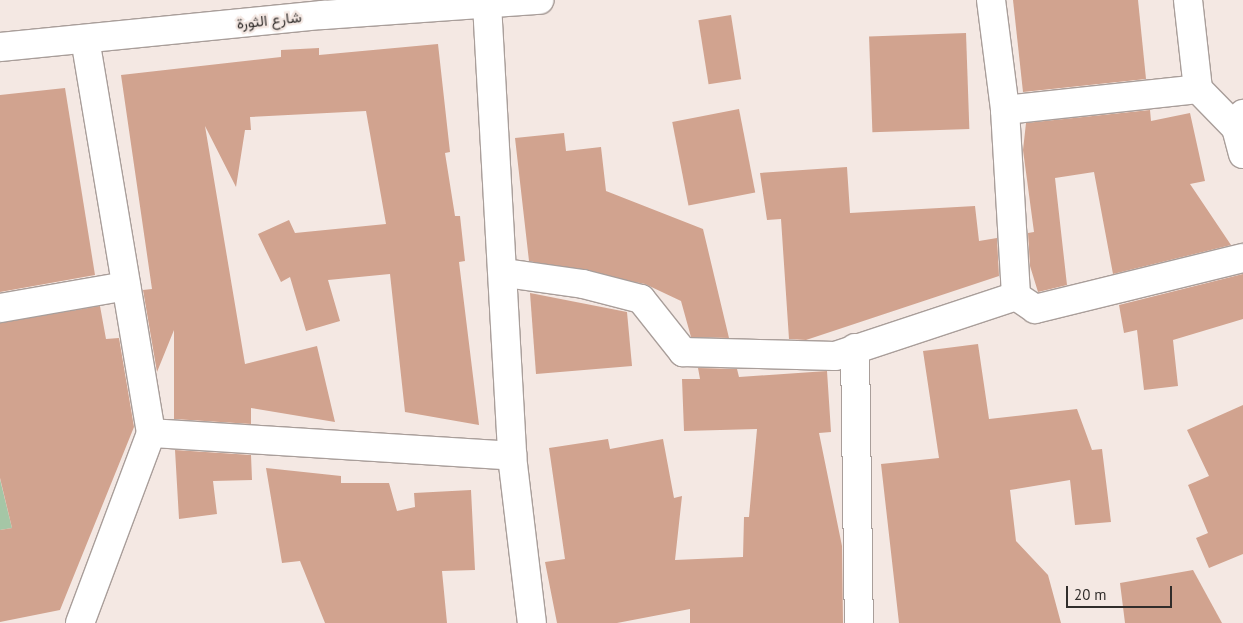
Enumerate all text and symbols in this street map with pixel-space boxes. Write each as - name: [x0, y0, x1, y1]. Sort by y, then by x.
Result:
- street label: شارع الثورة: [236, 8, 302, 32]
- scale bar: [1068, 576, 1174, 608]
- text: 20 m: [1074, 585, 1107, 604]

